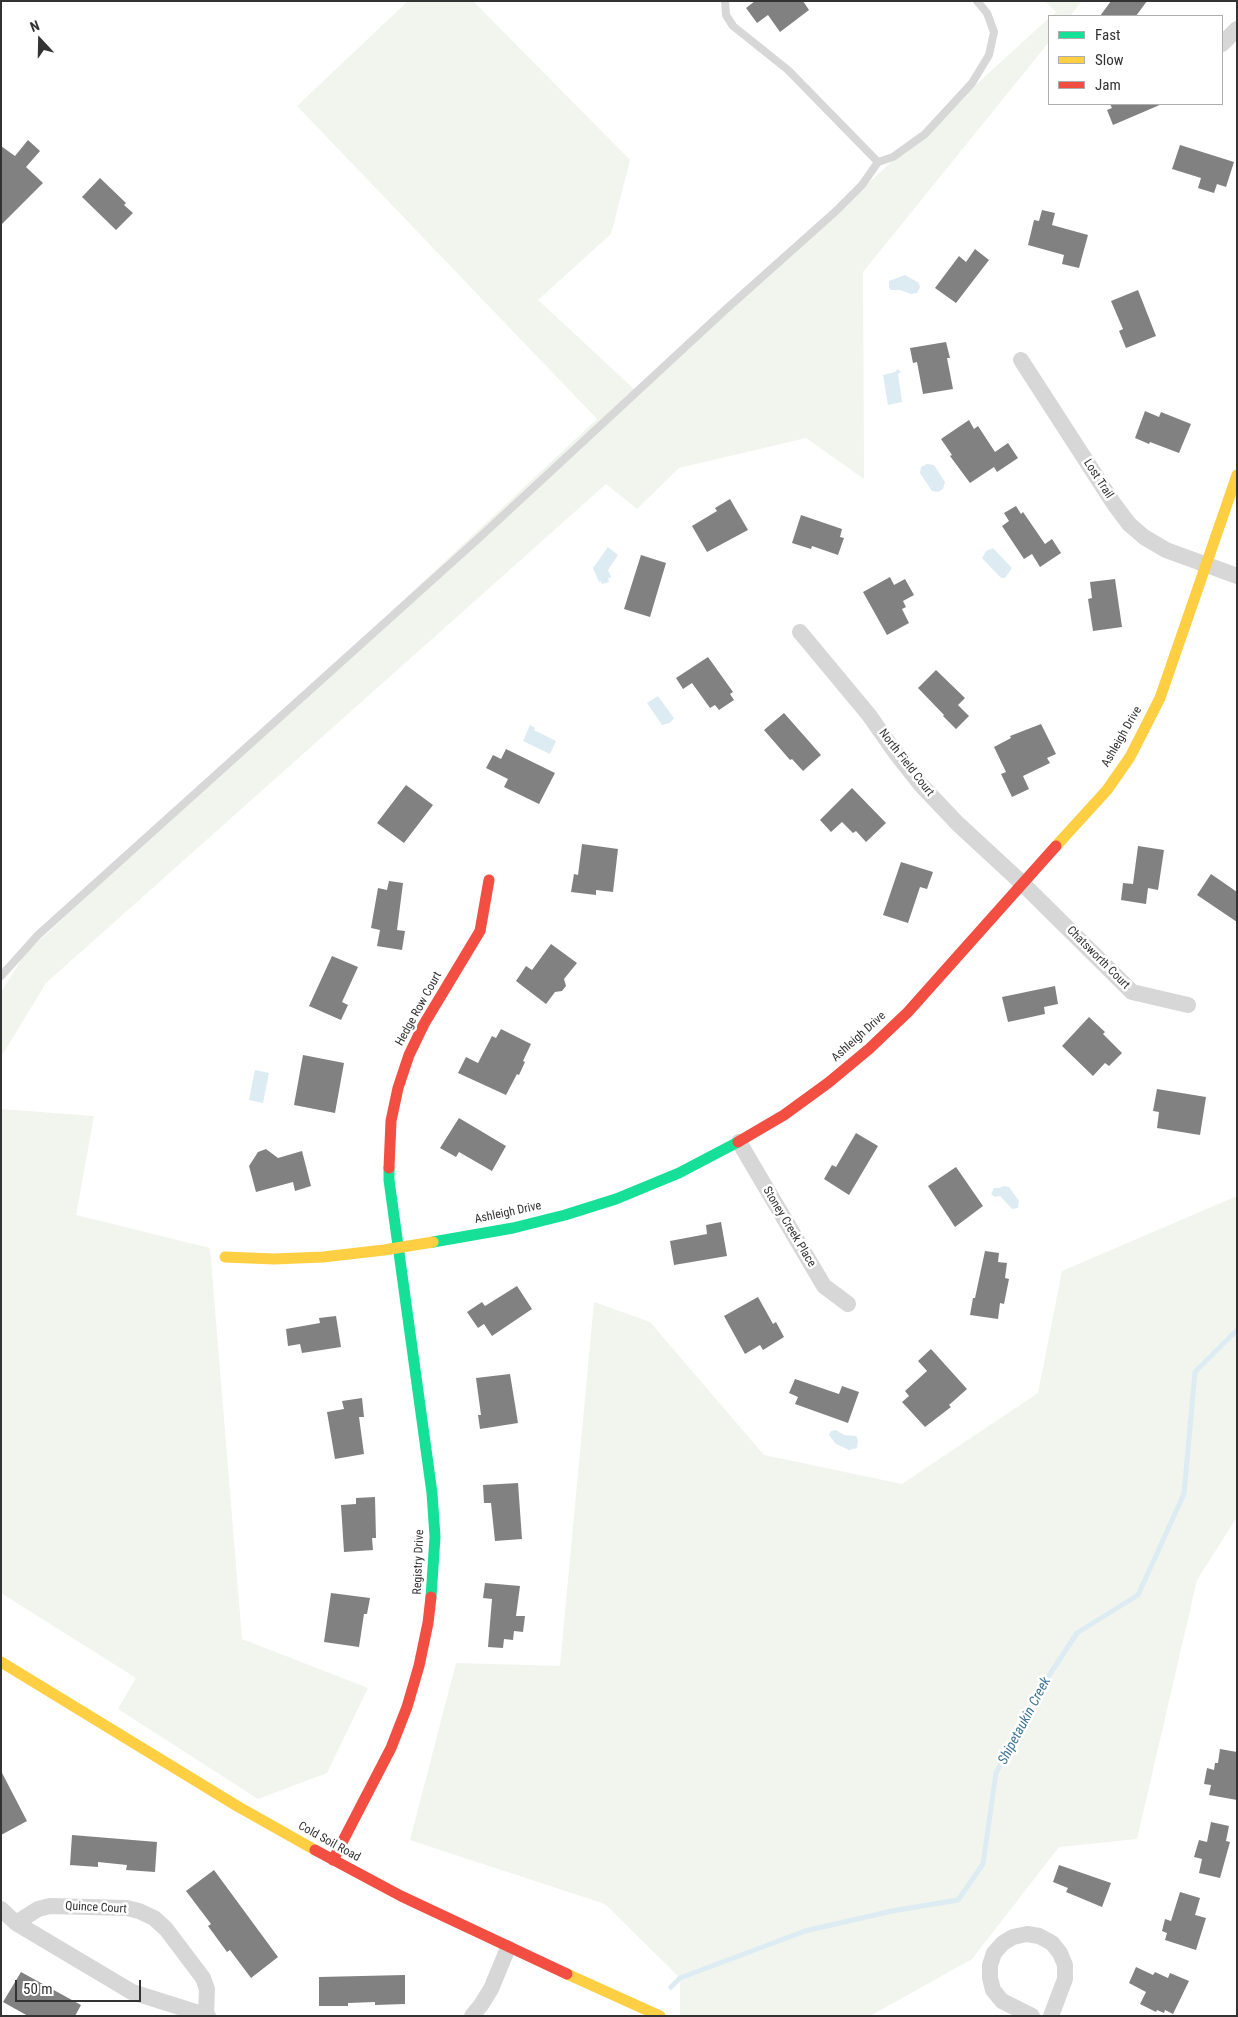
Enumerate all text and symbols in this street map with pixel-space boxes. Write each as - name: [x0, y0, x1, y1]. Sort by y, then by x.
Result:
- north arrow: [15, 15, 65, 65]
- legend: [1048, 15, 1223, 105]
- text: N: [28, 17, 41, 35]
- text: Fast: [1095, 26, 1120, 44]
- text: Slow: [1095, 51, 1124, 69]
- text: Jam: [1095, 76, 1121, 94]
- street label: Lost Trail: [1080, 457, 1116, 501]
- street label: Ashleigh Drive: [1099, 704, 1145, 770]
- street label: North Field Court: [875, 727, 937, 799]
- street label: Chatsworth Court: [1063, 923, 1133, 993]
- street label: Hedge Row Court: [393, 969, 445, 1049]
- street label: Ashleigh Drive: [829, 1009, 889, 1065]
- street label: Stoney Creek Place: [759, 1184, 819, 1270]
- street label: Ashleigh Drive: [473, 1199, 543, 1227]
- street label: Registry Drive: [411, 1529, 427, 1595]
- water label: Shipetaukin Creek: [995, 1674, 1055, 1768]
- street label: Cold Soil Road: [295, 1819, 363, 1865]
- street label: Quince Court: [65, 1899, 127, 1917]
- scale bar: [18, 1970, 144, 2002]
- text: 50 m: [23, 1980, 53, 1998]

